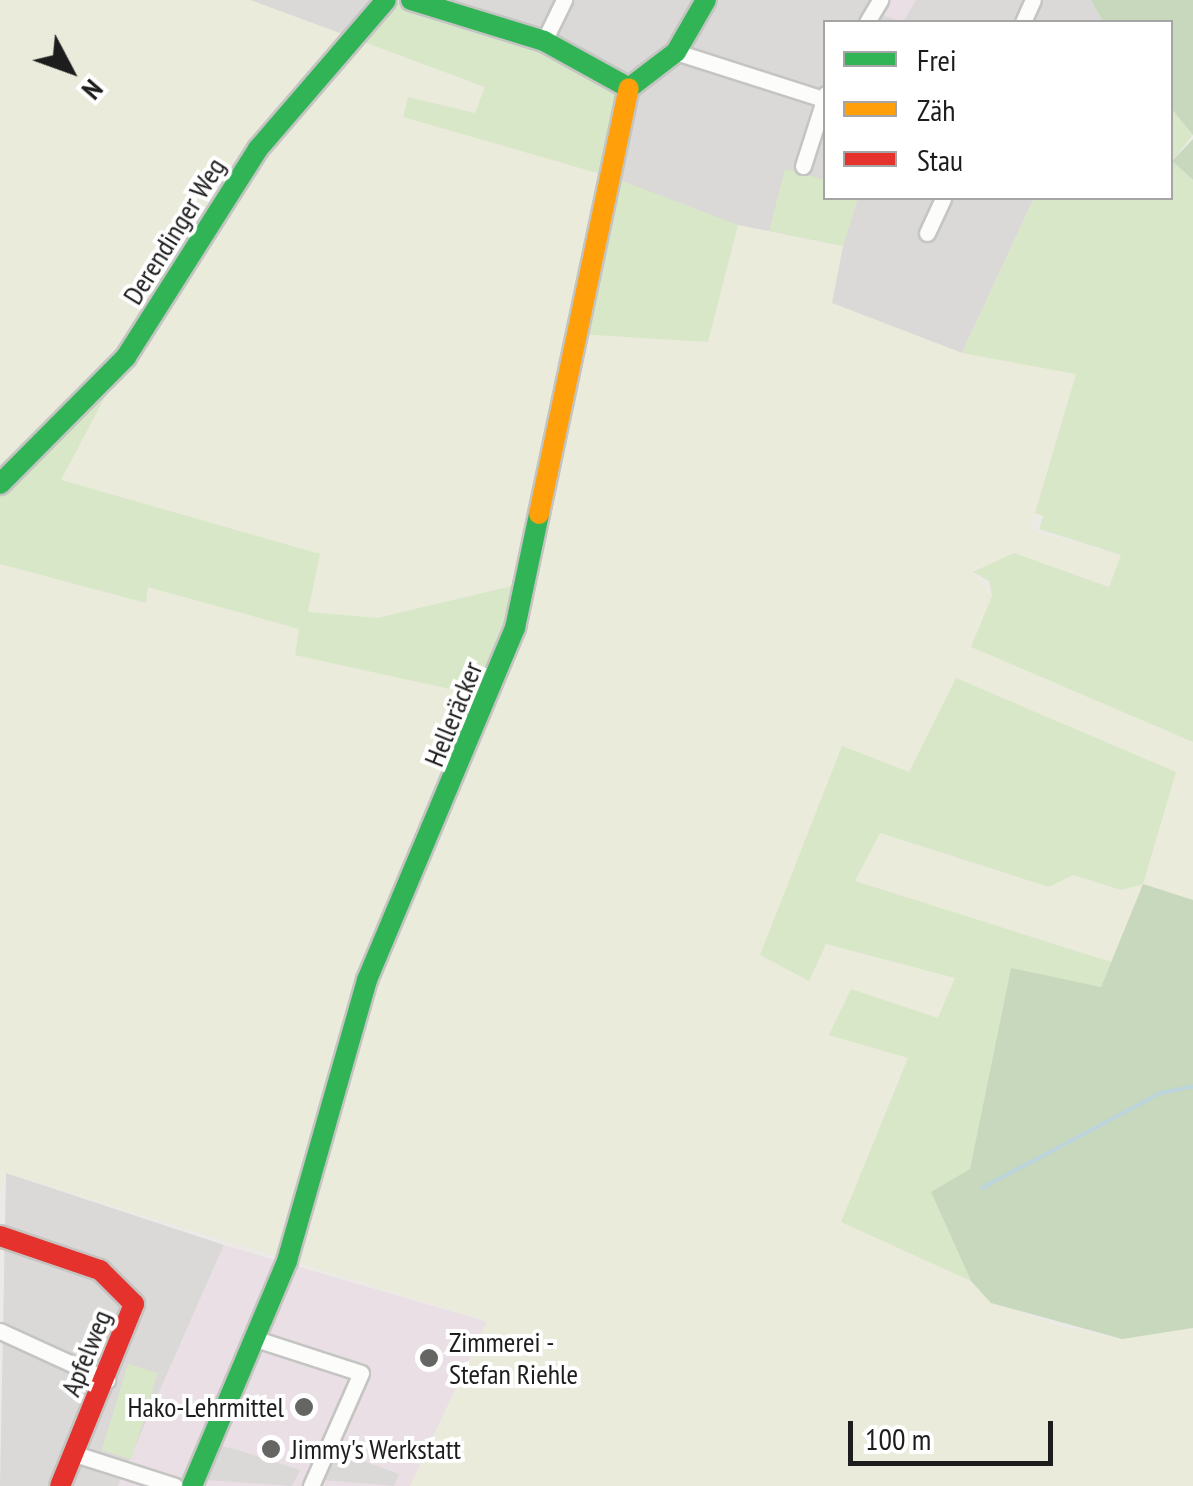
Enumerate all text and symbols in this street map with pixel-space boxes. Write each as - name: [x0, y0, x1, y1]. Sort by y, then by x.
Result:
- north arrow: [20, 20, 120, 120]
- legend: [823, 20, 1173, 200]
- text: Frei: [917, 40, 957, 79]
- text: N: [74, 72, 112, 108]
- text: Zäh: [917, 90, 955, 129]
- text: Stau: [917, 140, 963, 179]
- street label: Derendinger Weg: [116, 151, 232, 311]
- street label: Helleräcker: [417, 657, 489, 771]
- street label: Apfelweg: [54, 1305, 118, 1401]
- place label: Zimmerei - Stefan Riehle: [449, 1325, 578, 1391]
- marker: Zimmerei - Stefan Riehle: [418, 1347, 440, 1369]
- place label: Hako-Lehrmittel: [127, 1390, 284, 1424]
- marker: Hako-Lehrmittel: [293, 1396, 315, 1418]
- scale bar: [853, 1401, 1058, 1463]
- text: 100 m: [865, 1419, 931, 1458]
- place label: Jimmy's Werkstatt: [291, 1432, 461, 1466]
- marker: Jimmy's Werkstatt: [260, 1438, 282, 1460]

